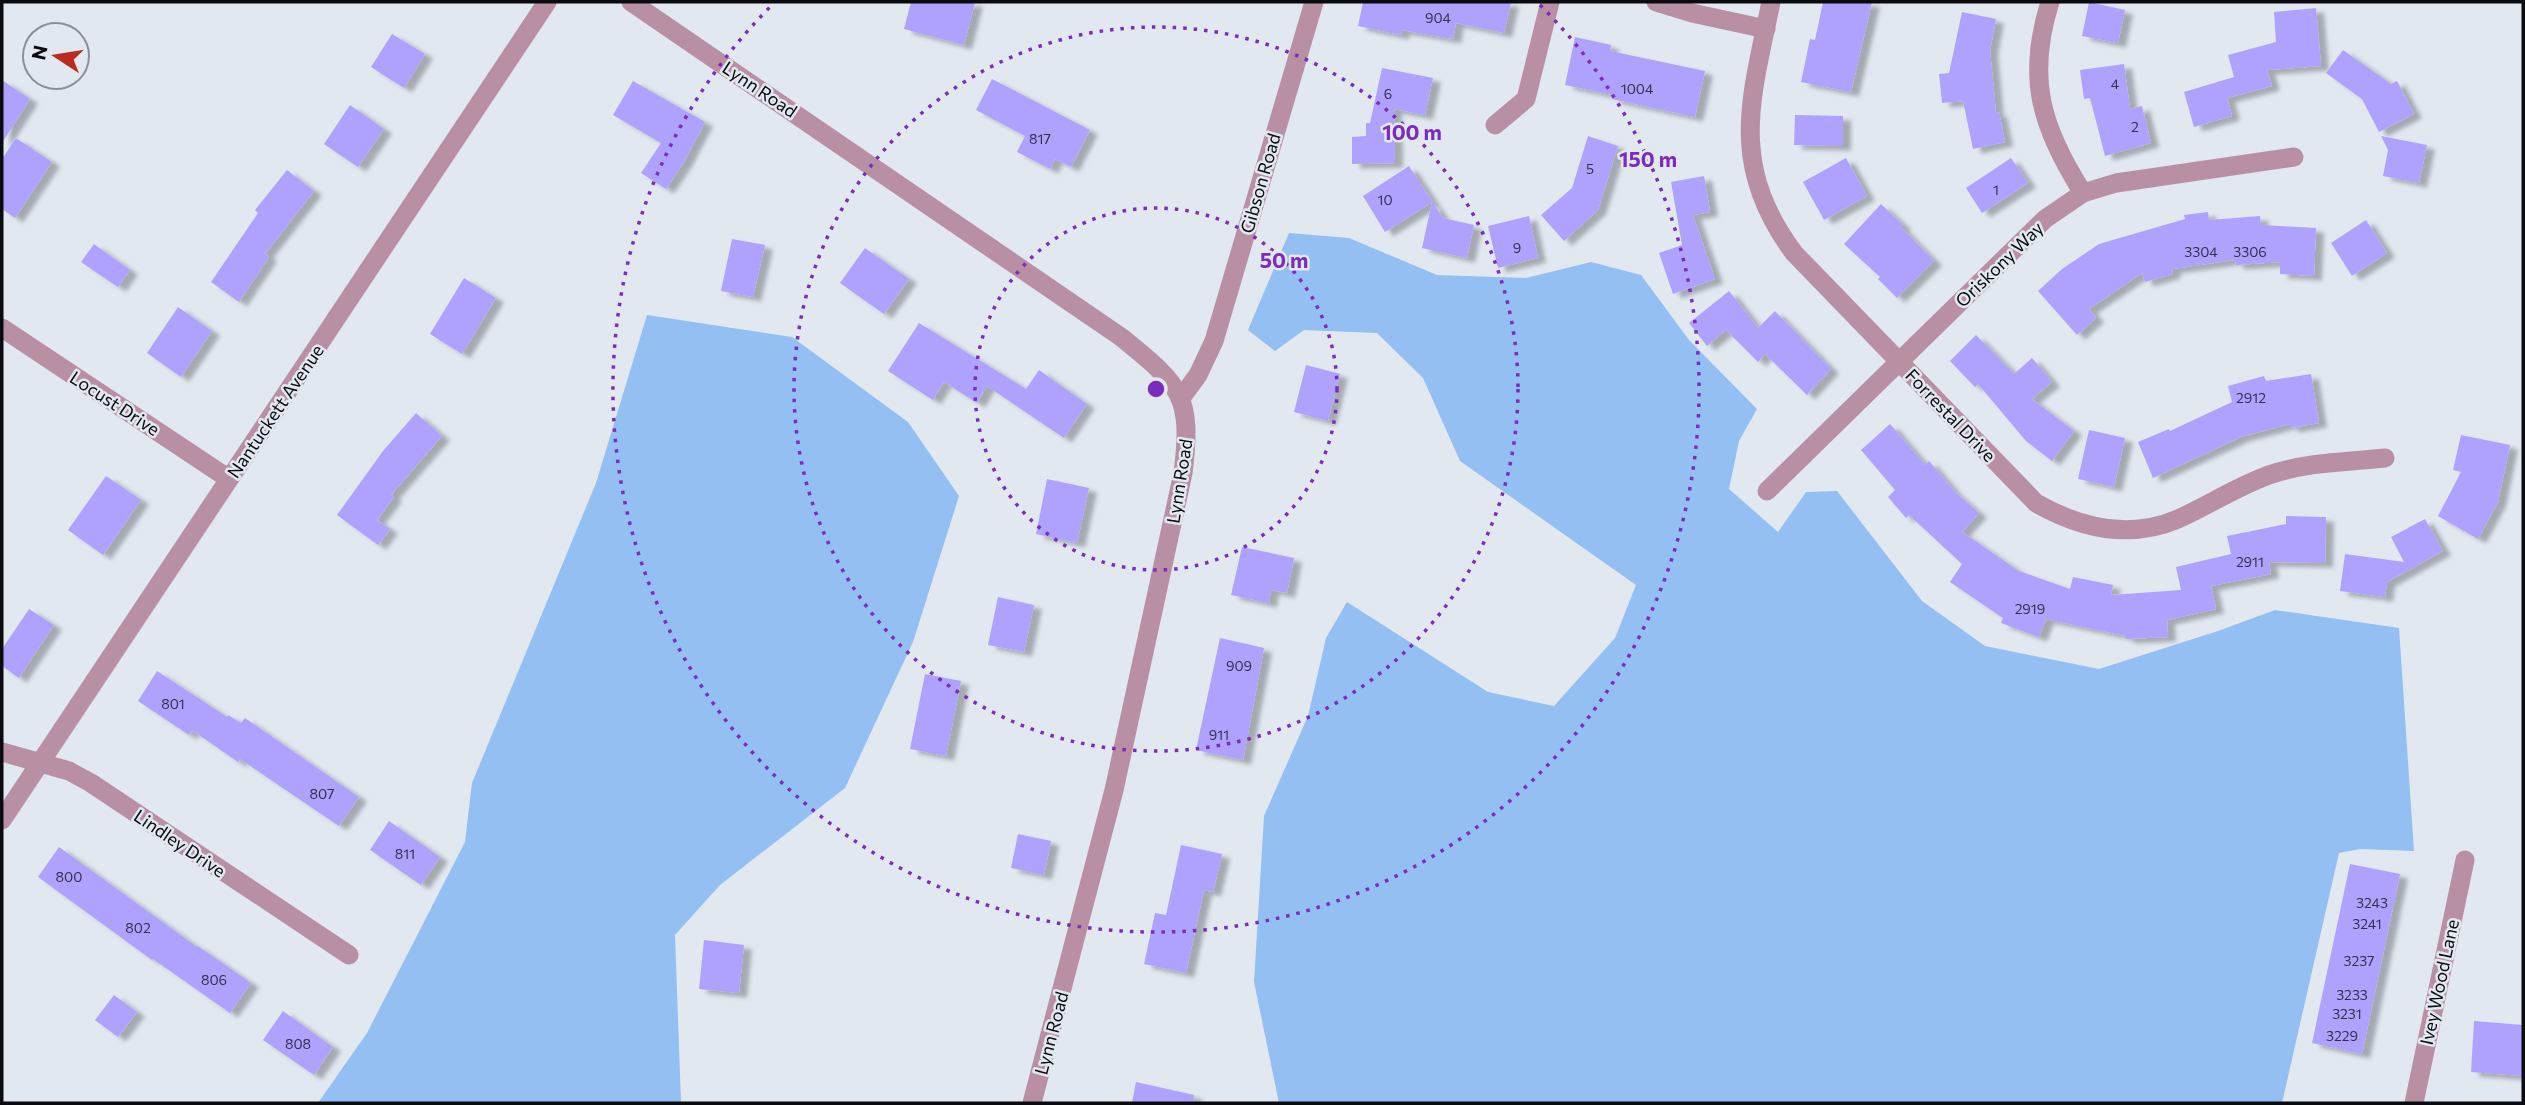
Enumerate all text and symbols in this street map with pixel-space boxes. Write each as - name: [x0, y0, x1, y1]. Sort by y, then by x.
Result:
- house number: 904: [1425, 9, 1452, 26]
- north arrow: [21, 21, 91, 91]
- text: N: [26, 43, 52, 62]
- street label: Lynn Road: [719, 56, 801, 122]
- house number: 4: [2111, 75, 2120, 92]
- house number: 1004: [1621, 80, 1654, 97]
- house number: 6: [1384, 85, 1392, 102]
- house number: 2: [2131, 118, 2139, 135]
- text: 100 m: [1382, 119, 1442, 144]
- house number: 817: [1029, 130, 1051, 147]
- street label: Gibson Road: [1235, 130, 1285, 236]
- text: 150 m: [1619, 146, 1677, 171]
- house number: 5: [1586, 160, 1594, 177]
- house number: 1: [1993, 181, 1999, 198]
- house number: 10: [1377, 191, 1393, 208]
- street label: Oriskony Way: [1950, 217, 2048, 311]
- house number: 9: [1513, 239, 1521, 256]
- house number: 3304: [2184, 243, 2218, 260]
- house number: 3306: [2233, 243, 2267, 260]
- text: 50 m: [1260, 247, 1308, 272]
- street label: Nantuckett Avenue: [222, 340, 328, 482]
- street label: Forrestal Drive: [1901, 364, 2001, 466]
- street label: Locust Drive: [66, 366, 164, 440]
- centre of rings: [1144, 377, 1168, 401]
- house number: 2912: [2236, 389, 2266, 406]
- street label: Lynn Road: [1161, 437, 1197, 525]
- house number: 2911: [2236, 553, 2264, 570]
- house number: 2919: [2015, 600, 2045, 617]
- house number: 909: [1226, 657, 1252, 674]
- house number: 801: [161, 695, 185, 712]
- house number: 911: [1209, 726, 1229, 743]
- house number: 807: [310, 785, 334, 802]
- street label: Lindley Drive: [130, 804, 230, 882]
- house number: 811: [395, 845, 415, 862]
- house number: 800: [56, 868, 82, 885]
- house number: 3243: [2356, 894, 2388, 911]
- house number: 3241: [2352, 915, 2382, 932]
- street label: Ivey Wood Lane: [2415, 917, 2463, 1047]
- house number: 802: [125, 919, 151, 936]
- house number: 3237: [2343, 952, 2375, 969]
- house number: 806: [201, 971, 227, 988]
- house number: 3233: [2336, 986, 2368, 1003]
- street label: Lynn Road: [1029, 989, 1073, 1077]
- house number: 3231: [2332, 1005, 2362, 1022]
- house number: 3229: [2326, 1027, 2358, 1044]
- house number: 808: [285, 1035, 311, 1052]

